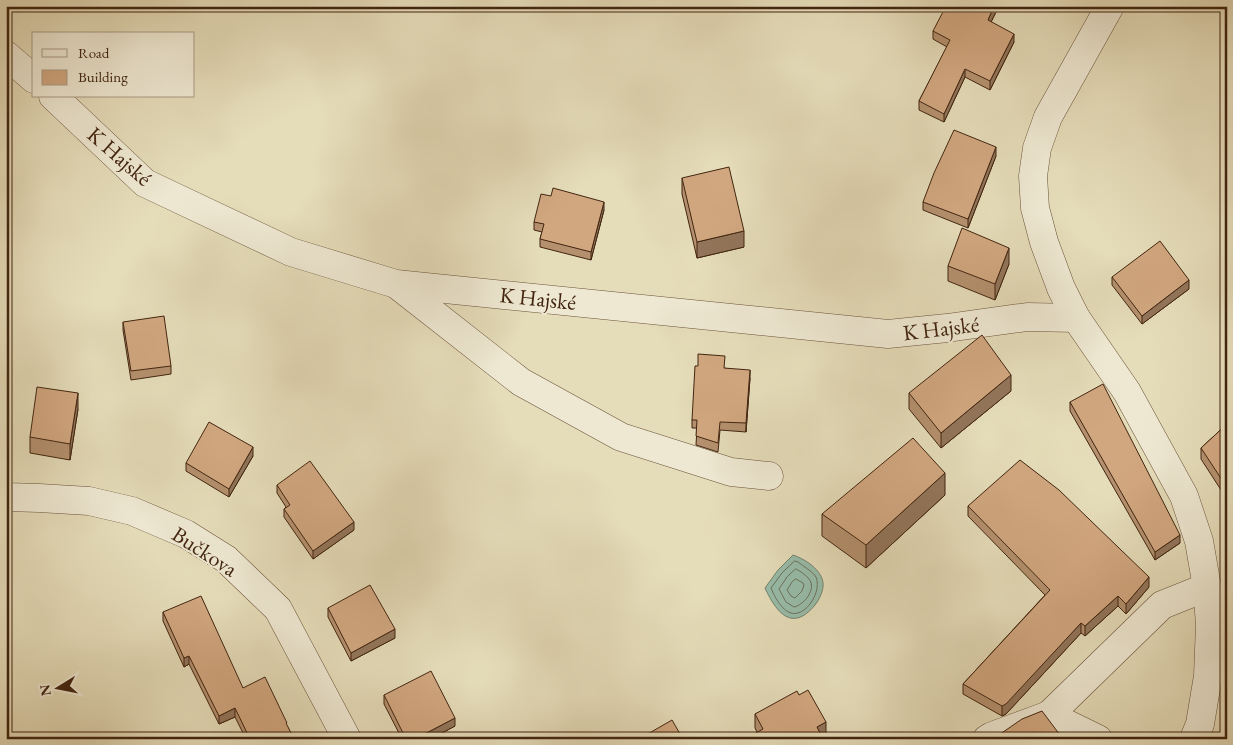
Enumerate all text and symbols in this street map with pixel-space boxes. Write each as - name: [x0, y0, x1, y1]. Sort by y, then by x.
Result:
- legend: [32, 32, 195, 98]
- text: Road: [78, 43, 110, 62]
- text: Building: [78, 67, 128, 86]
- street label: K Hajské: [81, 120, 158, 193]
- street label: K Hajské: [498, 280, 578, 317]
- street label: K Hajské: [901, 309, 981, 348]
- street label: Bučkova: [166, 520, 243, 583]
- north arrow: [32, 662, 82, 712]
- text: N: [35, 682, 55, 697]

